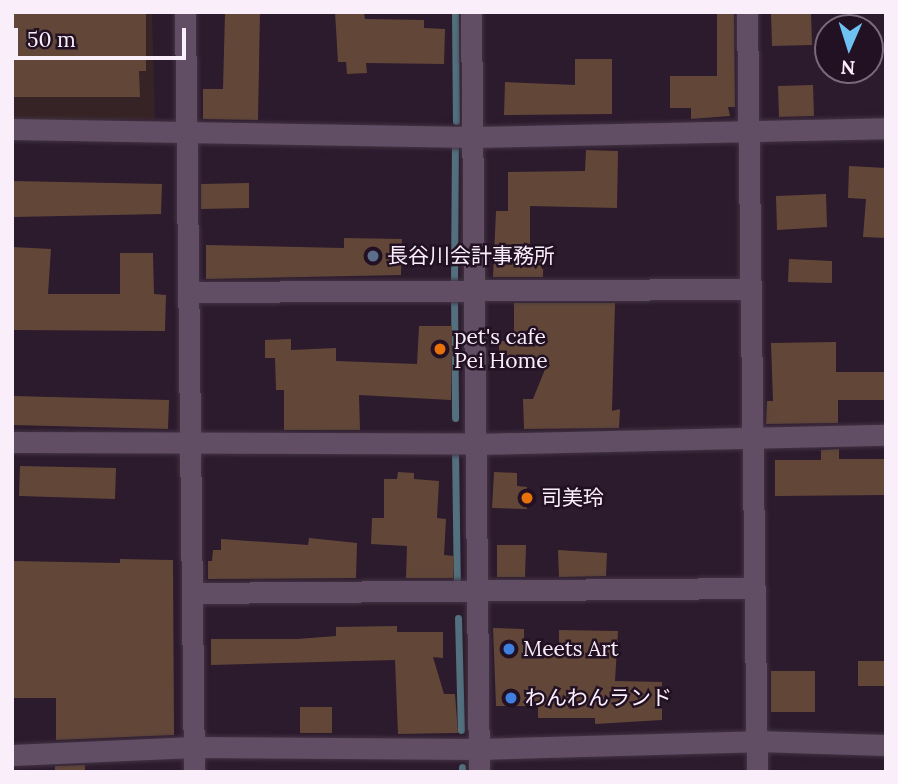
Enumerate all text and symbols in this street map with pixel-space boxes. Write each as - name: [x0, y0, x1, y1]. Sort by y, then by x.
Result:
- scale bar: [18, 14, 189, 58]
- north arrow: [814, 14, 884, 84]
- text: 50 m: [27, 26, 76, 53]
- text: N: [840, 56, 856, 80]
- place label: 長谷川会計事務所: [387, 243, 555, 269]
- marker: 長谷川会計事務所: [365, 248, 381, 264]
- place label: pet's cafe Pei Home: [454, 324, 548, 374]
- marker: pet's cafe Pei Home: [432, 341, 448, 357]
- place label: 司美玲: [541, 485, 604, 511]
- marker: 司美玲: [519, 490, 535, 506]
- place label: Meets Art: [523, 636, 619, 662]
- marker: Meets Art: [501, 641, 517, 657]
- place label: わんわんランド: [525, 685, 672, 711]
- marker: わんわんランド: [503, 690, 519, 706]

